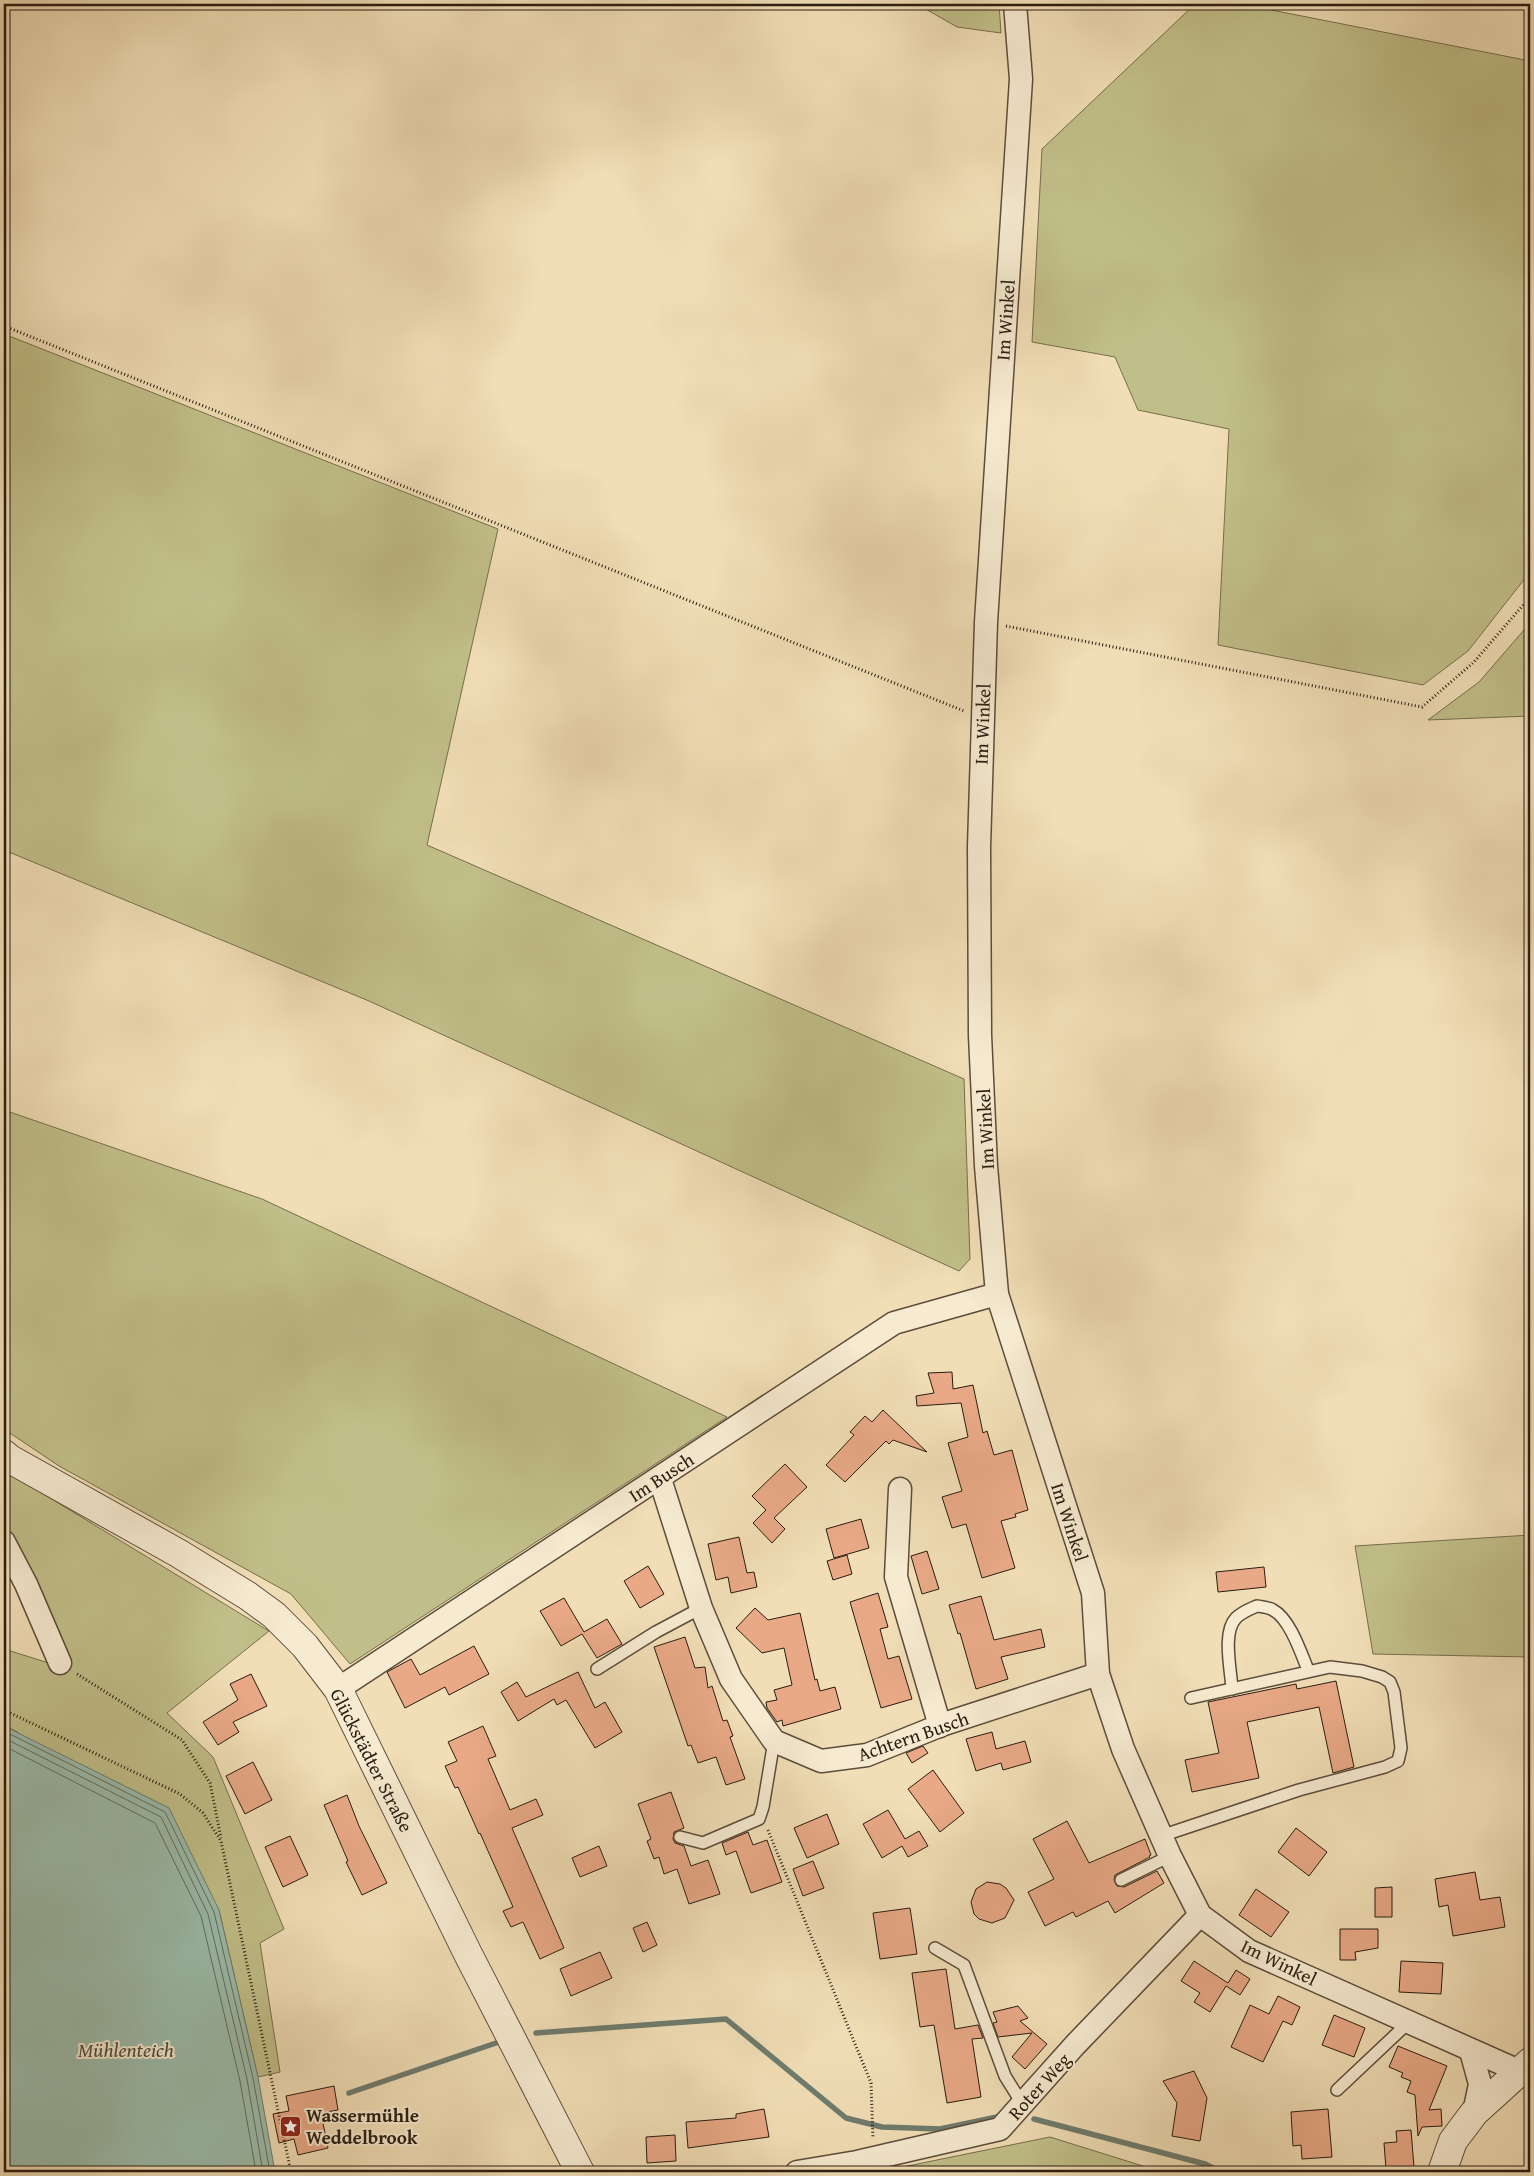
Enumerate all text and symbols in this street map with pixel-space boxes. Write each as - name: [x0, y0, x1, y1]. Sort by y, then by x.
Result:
- street label: Im Winkel: [988, 279, 1022, 361]
- street label: Im Winkel: [967, 683, 997, 765]
- street label: Im Winkel: [969, 1088, 1001, 1170]
- street label: Im Busch: [623, 1445, 699, 1509]
- street label: Im Winkel: [1044, 1479, 1096, 1565]
- street label: Glückstädter Straße: [324, 1683, 420, 1837]
- street label: Achtern Busch: [854, 1704, 973, 1768]
- street label: Im Winkel: [1236, 1932, 1322, 1992]
- water label: Mühlenteich: [78, 2035, 174, 2064]
- street label: Roter Weg: [1001, 2046, 1077, 2126]
- place label: Wassermühle Weddelbrook: [306, 2101, 419, 2151]
- place icon: Wassermühle Weddelbrook: [278, 2114, 302, 2138]

